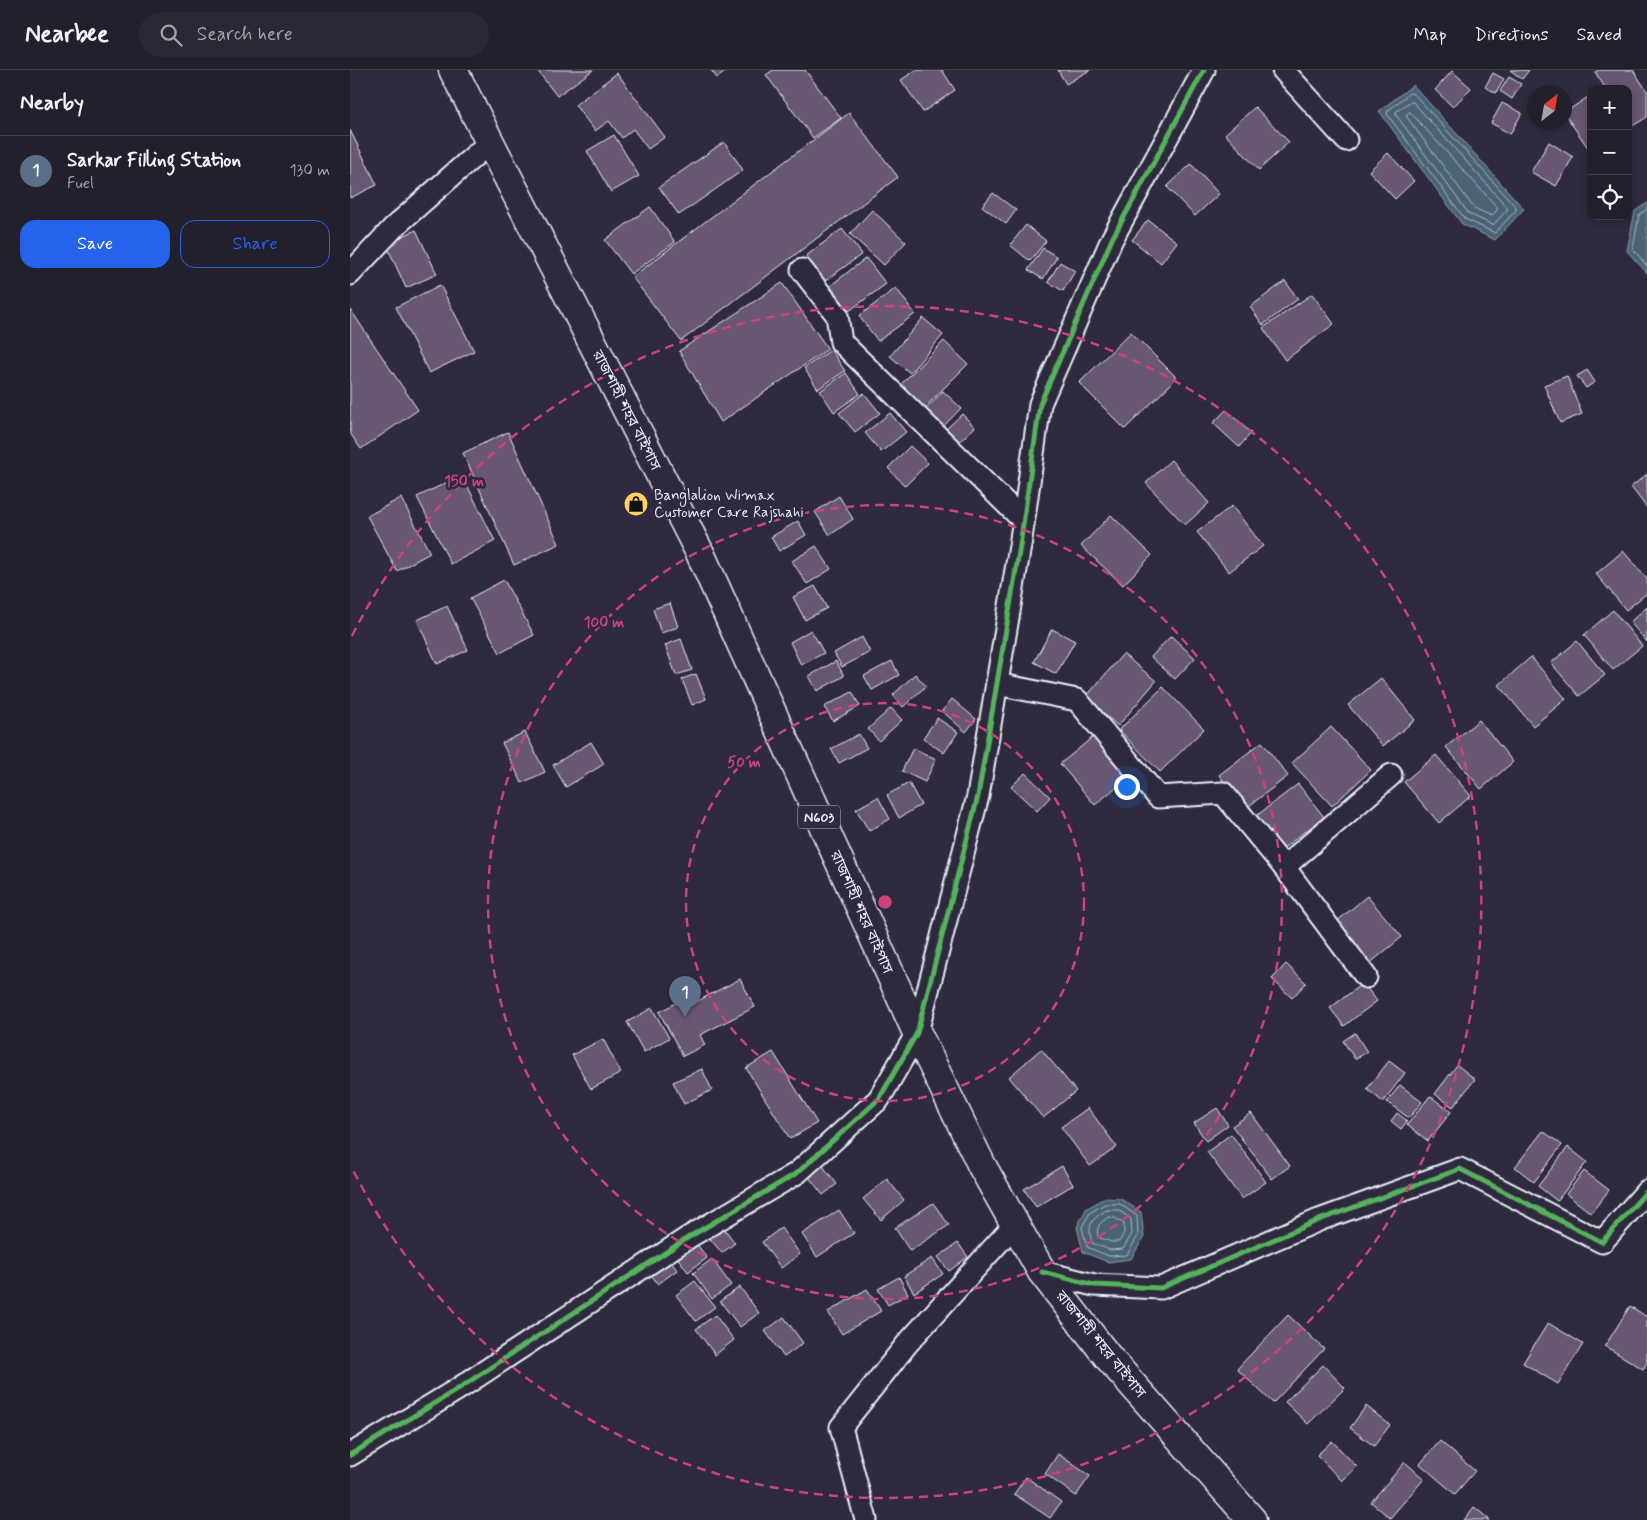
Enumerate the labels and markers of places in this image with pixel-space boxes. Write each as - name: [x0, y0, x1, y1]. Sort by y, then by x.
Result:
- place label: Banglalion Wimax Customer Care Rajshahi: [654, 486, 804, 523]
- shop icon: Banglalion Wimax Customer Care Rajshahi: [623, 491, 649, 517]
- centre of rings: [876, 893, 894, 911]
- pin: 1: [669, 976, 701, 1017]

